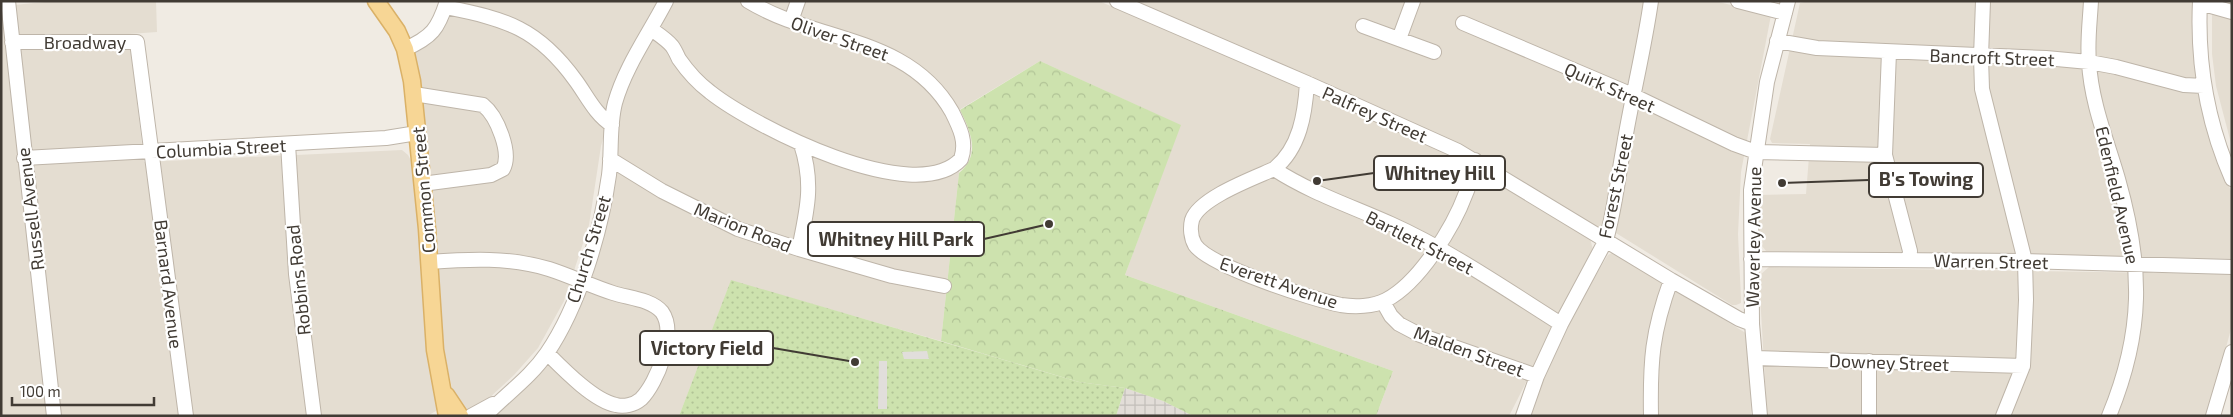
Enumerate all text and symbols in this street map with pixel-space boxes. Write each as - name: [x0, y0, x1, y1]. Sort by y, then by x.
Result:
- street label: Oliver Street: [788, 11, 892, 65]
- street label: Broadway: [44, 31, 127, 53]
- street label: Bancroft Street: [1929, 44, 2055, 70]
- street label: Quirk Street: [1561, 57, 1659, 117]
- street label: Palfrey Street: [1319, 81, 1431, 147]
- street label: Edenfield Avenue: [2091, 124, 2145, 266]
- street label: Common Street: [407, 126, 439, 254]
- street label: Forest Street: [1593, 132, 1637, 240]
- street label: Columbia Street: [155, 134, 287, 162]
- street label: Russell Avenue: [12, 146, 48, 272]
- callout: Whitney Hill: [1374, 156, 1505, 190]
- text: Whitney Hill: [1385, 161, 1496, 185]
- callout: B's Towing: [1869, 163, 1983, 197]
- street label: Waverley Avenue: [1741, 166, 1765, 308]
- text: B's Towing: [1879, 167, 1973, 190]
- street label: Church Street: [561, 192, 615, 305]
- street label: Marion Road: [691, 197, 795, 257]
- street label: Bartlett Street: [1362, 205, 1478, 279]
- street label: Barnard Avenue: [150, 218, 188, 350]
- callout: Whitney Hill Park: [808, 222, 984, 256]
- street label: Robbins Road: [281, 223, 315, 337]
- text: Whitney Hill Park: [818, 227, 974, 251]
- street label: Warren Street: [1933, 249, 2049, 273]
- street label: Everett Avenue: [1217, 252, 1341, 312]
- street label: Malden Street: [1411, 321, 1527, 381]
- callout: Victory Field: [640, 331, 773, 365]
- text: Victory Field: [651, 336, 763, 360]
- street label: Downey Street: [1829, 349, 1950, 375]
- scale bar: [12, 374, 155, 406]
- text: 100 m: [20, 382, 61, 400]

